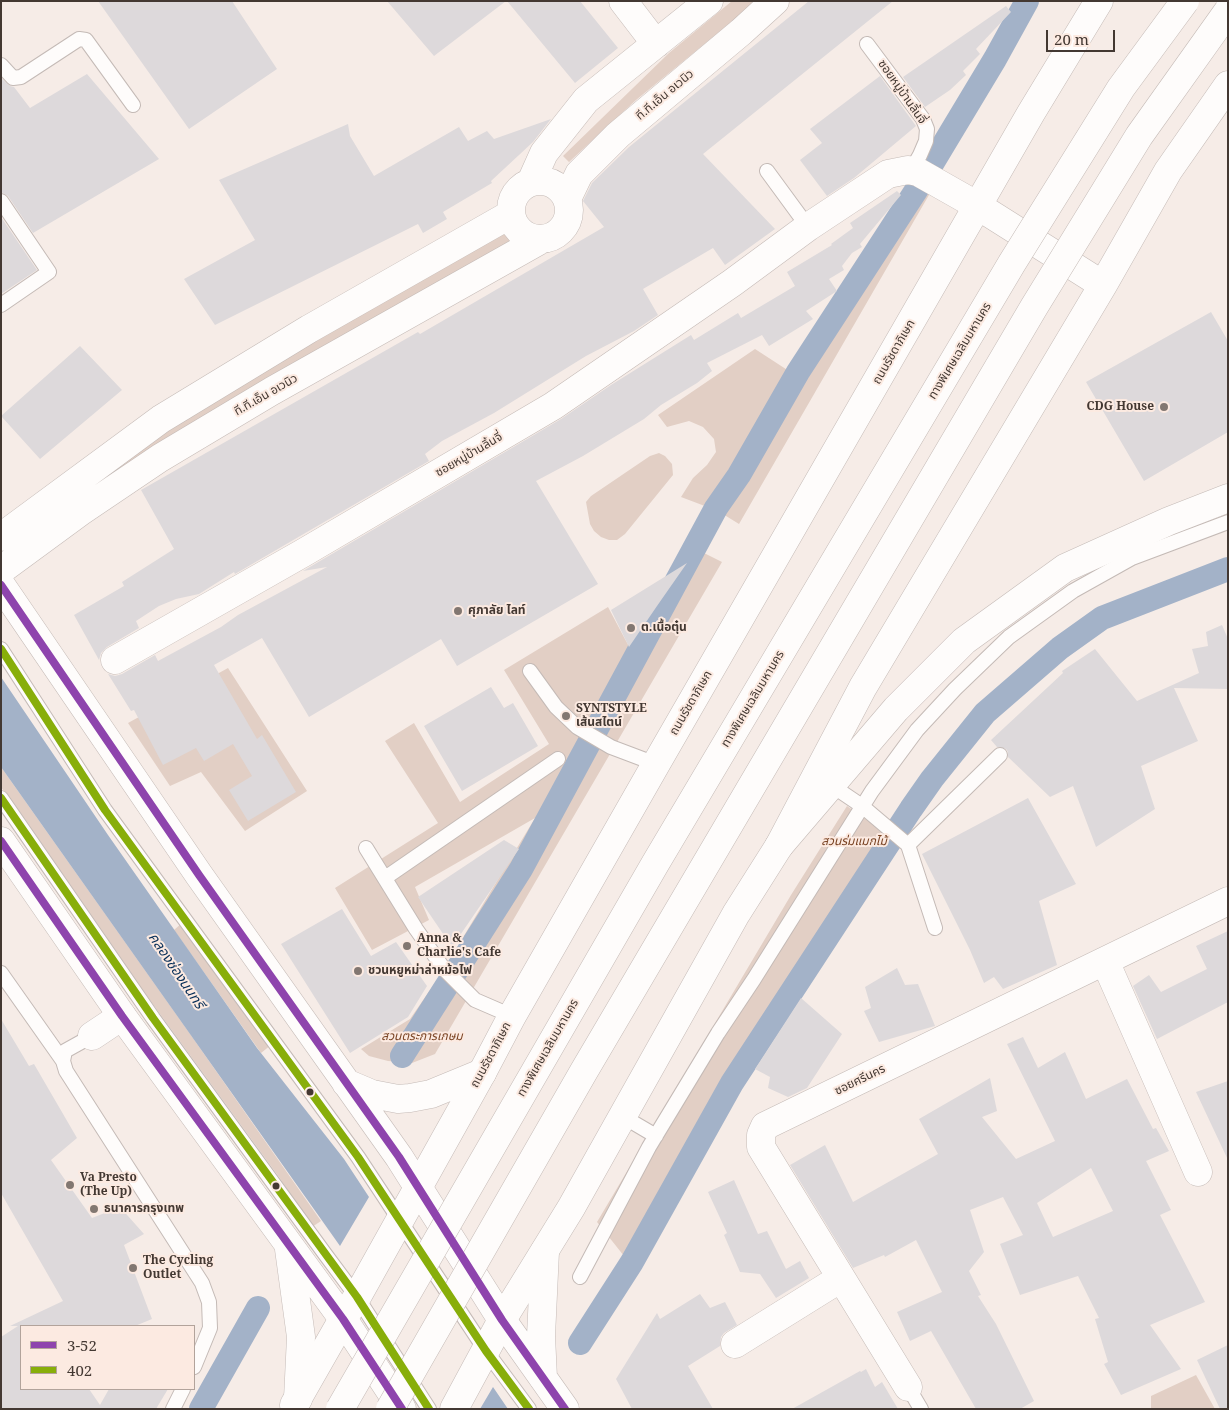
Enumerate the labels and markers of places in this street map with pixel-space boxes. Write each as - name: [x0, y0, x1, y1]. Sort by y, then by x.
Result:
- place label: CDG House: [1087, 400, 1154, 414]
- marker: CDG House: [1158, 401, 1170, 413]
- place label: ศุภาลัย ไลท์: [468, 604, 526, 618]
- marker: ศุภาลัย ไลท์: [452, 605, 464, 617]
- place label: ต.เนื้อตุ๋น: [641, 621, 687, 635]
- marker: ต.เนื้อตุ๋น: [625, 622, 637, 634]
- place label: SYNTSTYLE เส้นสไตน์: [576, 702, 647, 730]
- marker: SYNTSTYLE เส้นสไตน์: [560, 710, 572, 722]
- place label: Anna & Charlie's Cafe: [417, 932, 501, 960]
- marker: Anna & Charlie's Cafe: [401, 940, 413, 952]
- place label: ชวนหยูหม่าล่าหม้อไฟ: [368, 964, 472, 978]
- marker: ชวนหยูหม่าล่าหม้อไฟ: [352, 965, 364, 977]
- unlabelled marker: [305, 1087, 315, 1097]
- place label: Va Presto (The Up): [80, 1171, 137, 1199]
- marker: Va Presto (The Up): [64, 1179, 76, 1191]
- unlabelled marker: [271, 1181, 281, 1191]
- place label: ธนาคารกรุงเทพ: [104, 1202, 184, 1216]
- marker: ธนาคารกรุงเทพ: [88, 1203, 100, 1215]
- place label: The Cycling Outlet: [143, 1254, 213, 1282]
- marker: The Cycling Outlet: [127, 1262, 139, 1274]

